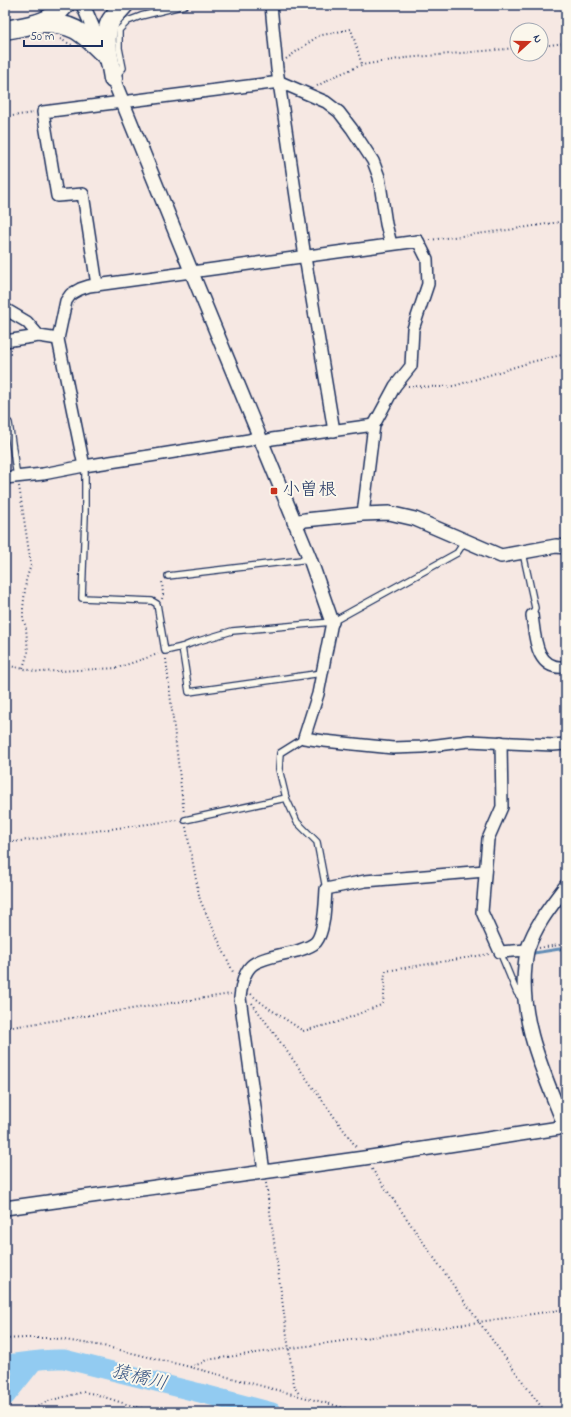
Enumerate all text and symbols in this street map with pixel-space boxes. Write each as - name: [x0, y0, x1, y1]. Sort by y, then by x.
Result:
- scale bar: [24, 22, 102, 48]
- north arrow: [509, 22, 549, 62]
- text: 50 m: [30, 28, 54, 46]
- text: N: [529, 32, 546, 45]
- place label: 小曽根: [282, 478, 337, 504]
- marker: 小曽根: [269, 486, 279, 496]
- water label: 猿橋川: [108, 1358, 170, 1398]

